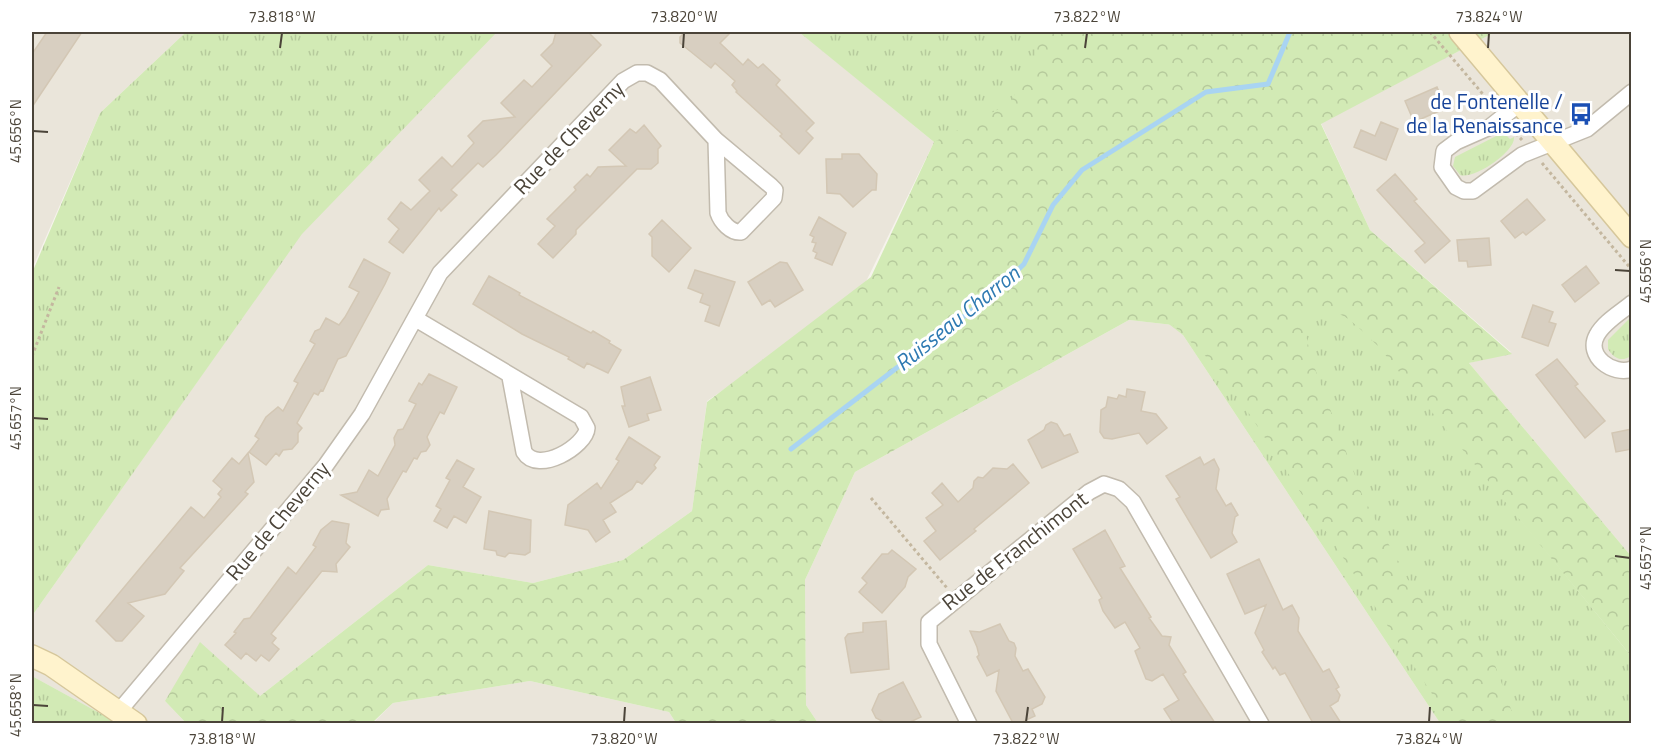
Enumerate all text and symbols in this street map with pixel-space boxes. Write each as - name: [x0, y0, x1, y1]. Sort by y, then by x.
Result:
- text: 73.818°W: [249, 5, 315, 28]
- text: 73.820°W: [651, 5, 717, 28]
- text: 73.822°W: [1054, 5, 1120, 28]
- text: 73.824°W: [1456, 5, 1522, 28]
- street label: Rue de Cheverny: [505, 73, 631, 202]
- place label: de Fontenelle / de la Renaissance: [1406, 85, 1563, 141]
- text: 45.656°N: [4, 99, 27, 163]
- bus stop icon: de Fontenelle / de la Renaissance: [1568, 101, 1594, 127]
- text: 45.656°N: [1634, 239, 1657, 303]
- water label: Ruisseau Charron: [887, 256, 1028, 379]
- text: 45.657°N: [4, 386, 27, 450]
- street label: Rue de Cheverny: [217, 453, 337, 587]
- street label: Rue de Franchimont: [935, 483, 1095, 617]
- text: 45.657°N: [1634, 526, 1657, 590]
- text: 45.658°N: [4, 673, 27, 737]
- text: 73.818°W: [189, 727, 255, 750]
- text: 73.820°W: [591, 727, 657, 750]
- text: 73.822°W: [993, 727, 1059, 750]
- text: 73.824°W: [1396, 727, 1462, 750]

